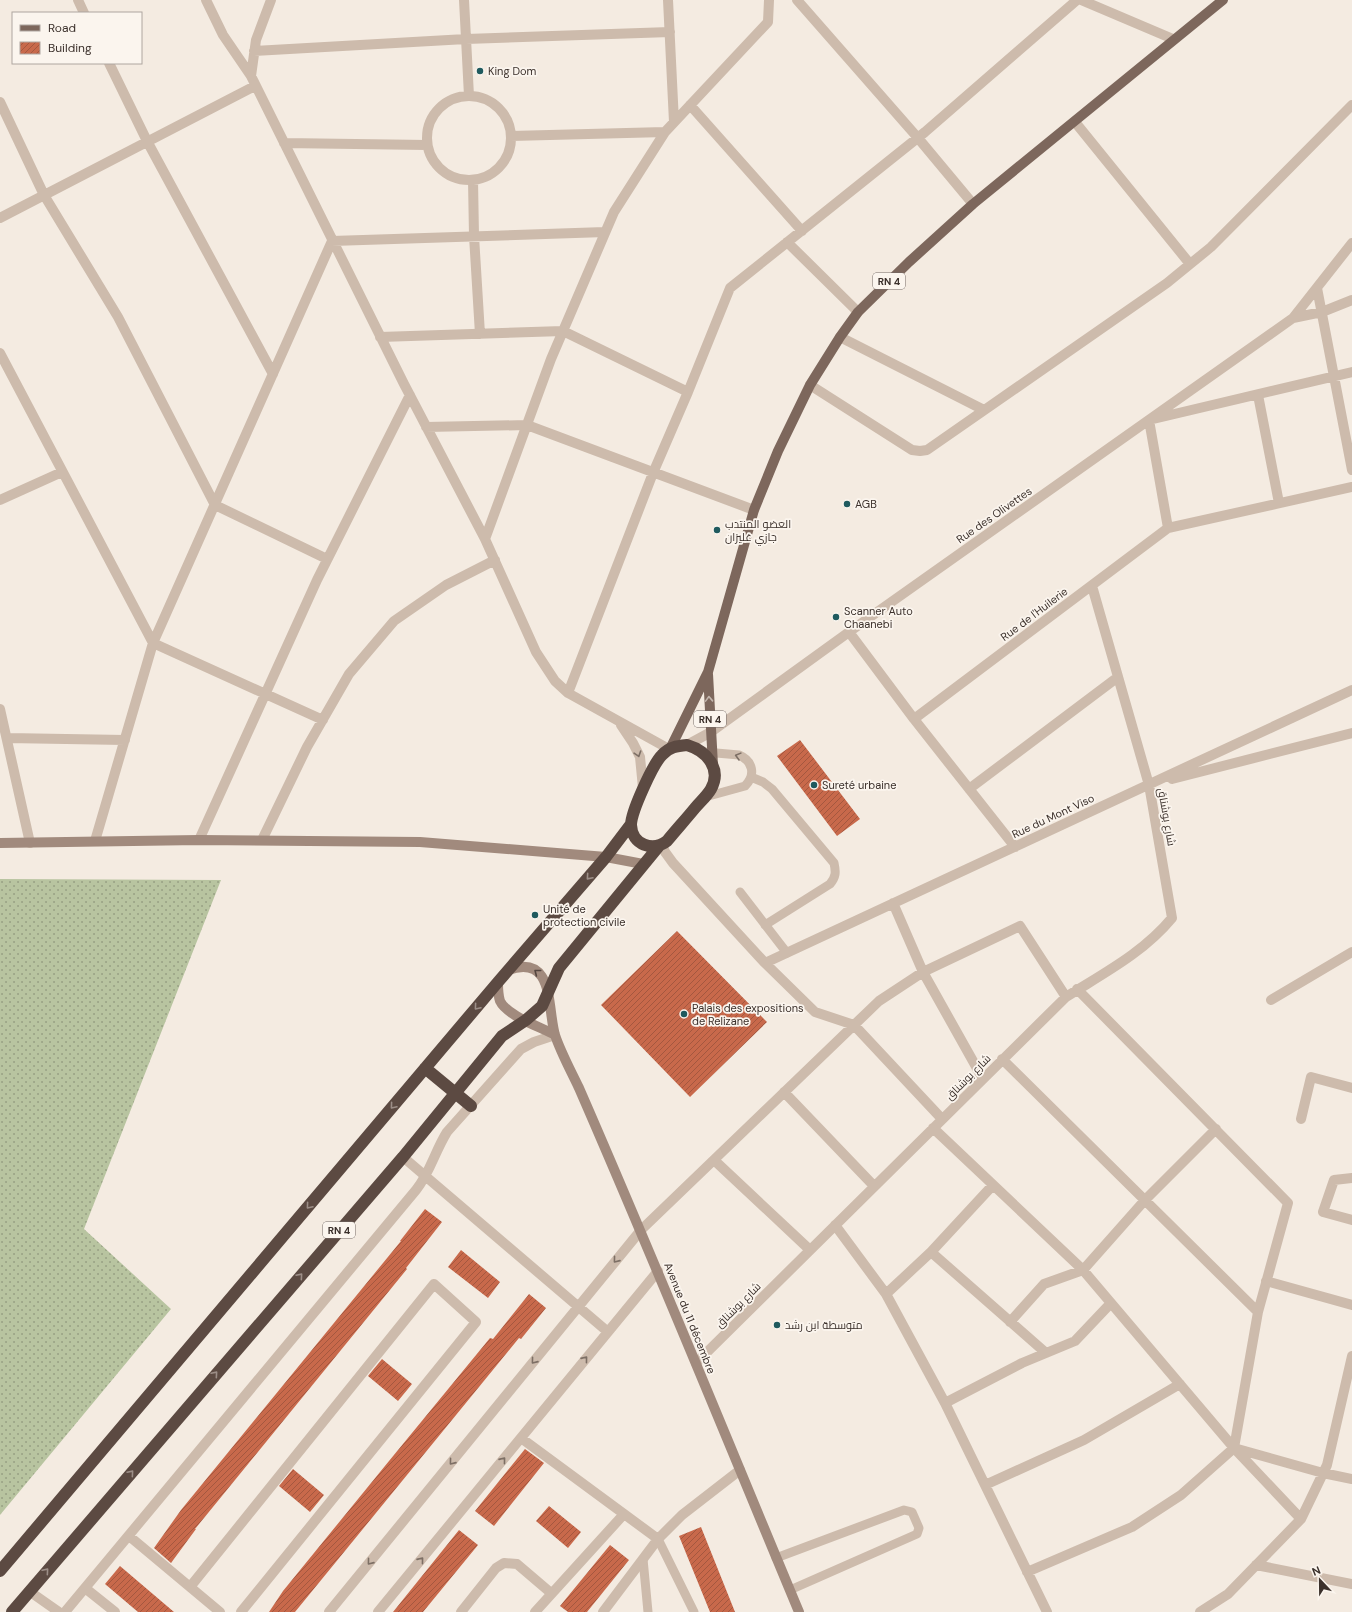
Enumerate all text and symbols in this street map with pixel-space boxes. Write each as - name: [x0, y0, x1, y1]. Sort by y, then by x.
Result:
- legend: [12, 12, 142, 64]
- text: Road: [48, 20, 76, 36]
- text: Building: [48, 40, 92, 56]
- place label: King Dom: [488, 64, 537, 78]
- marker: King Dom: [475, 66, 485, 76]
- road number: RN 4: [873, 273, 905, 289]
- street label: Rue des Olivettes: [954, 484, 1034, 546]
- place label: AGB: [855, 497, 877, 511]
- marker: AGB: [842, 499, 852, 509]
- place label: العضو المنتدب جازي غليزان: [725, 517, 791, 546]
- marker: العضو المنتدب جازي غليزان: [712, 525, 722, 535]
- street label: Rue de l'Huilerie: [998, 584, 1070, 644]
- place label: Scanner Auto Chaanebi: [844, 604, 913, 631]
- marker: Scanner Auto Chaanebi: [831, 612, 841, 622]
- one-way arrow: [705, 696, 714, 702]
- road number: RN 4: [694, 711, 726, 727]
- one-way arrow: [633, 750, 642, 757]
- one-way arrow: [735, 752, 742, 761]
- place label: Sureté urbaine: [822, 778, 896, 792]
- marker: Sureté urbaine: [809, 780, 819, 790]
- street label: شارع بوشناق: [1154, 787, 1179, 847]
- street label: Rue du Mont Viso: [1009, 791, 1097, 841]
- one-way arrow: [587, 872, 594, 879]
- place label: Unité de protection civile: [543, 902, 625, 929]
- marker: Unité de protection civile: [530, 910, 540, 920]
- one-way arrow: [534, 970, 541, 977]
- place label: Palais des expositions de Relizane: [692, 1001, 804, 1028]
- one-way arrow: [474, 1002, 481, 1010]
- marker: Palais des expositions de Relizane: [679, 1009, 689, 1019]
- street label: شارع بوشناق: [942, 1051, 994, 1103]
- one-way arrow: [391, 1102, 398, 1109]
- one-way arrow: [307, 1201, 314, 1208]
- road number: RN 4: [323, 1222, 355, 1238]
- one-way arrow: [614, 1256, 621, 1263]
- street label: Avenue du 11 décembre: [661, 1260, 719, 1376]
- one-way arrow: [296, 1273, 303, 1280]
- street label: شارع بوشناق: [712, 1279, 764, 1331]
- place label: متوسطة ابن رشد: [785, 1318, 863, 1332]
- marker: متوسطة ابن رشد: [772, 1320, 782, 1330]
- one-way arrow: [532, 1356, 539, 1363]
- one-way arrow: [581, 1356, 588, 1364]
- one-way arrow: [211, 1372, 218, 1379]
- one-way arrow: [449, 1457, 456, 1464]
- one-way arrow: [498, 1457, 505, 1464]
- one-way arrow: [126, 1470, 133, 1477]
- one-way arrow: [367, 1558, 374, 1565]
- one-way arrow: [416, 1558, 423, 1565]
- north arrow: [1300, 1560, 1340, 1600]
- text: N: [1310, 1563, 1323, 1579]
- one-way arrow: [41, 1569, 48, 1576]

